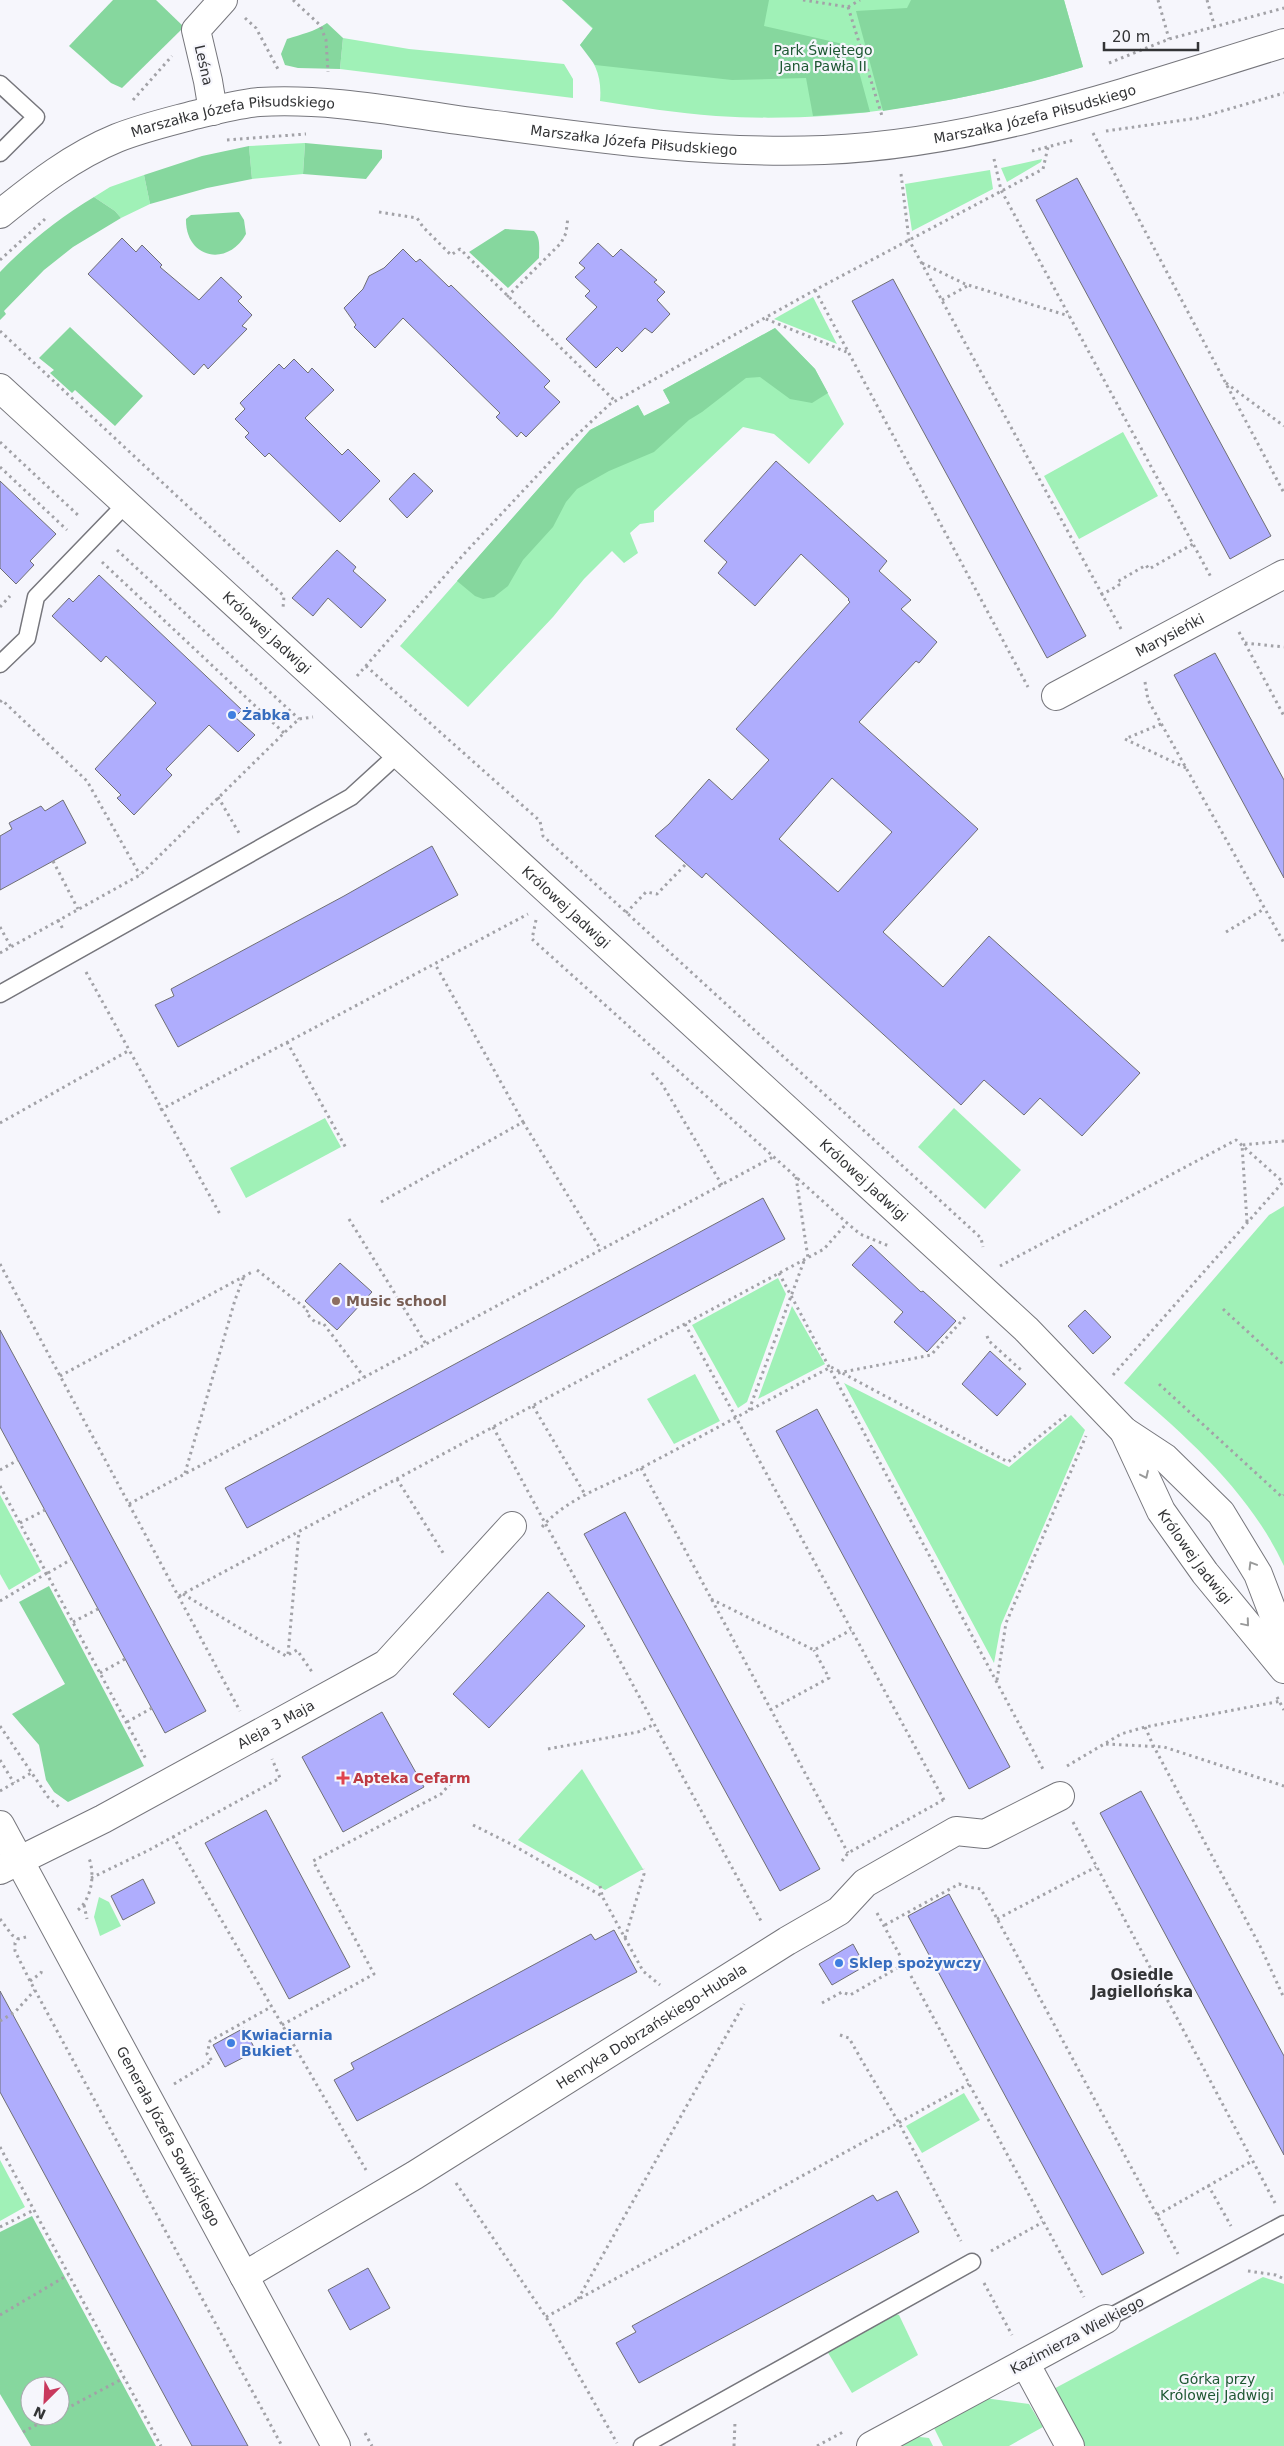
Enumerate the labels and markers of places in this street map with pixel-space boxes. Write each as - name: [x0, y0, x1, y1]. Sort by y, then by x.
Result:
- place label: Żabka: [242, 707, 290, 723]
- marker: Żabka: [226, 709, 238, 721]
- place label: Music school: [346, 1293, 447, 1309]
- marker: Music school: [330, 1295, 342, 1307]
- place label: Apteka Cefarm: [353, 1770, 470, 1786]
- marker: Apteka Cefarm: [337, 1772, 349, 1784]
- place label: Sklep spożywczy: [849, 1955, 981, 1971]
- marker: Sklep spożywczy: [833, 1957, 845, 1969]
- place label: Kwiaciarnia Bukiet: [241, 2027, 333, 2059]
- marker: Kwiaciarnia Bukiet: [225, 2037, 237, 2049]

